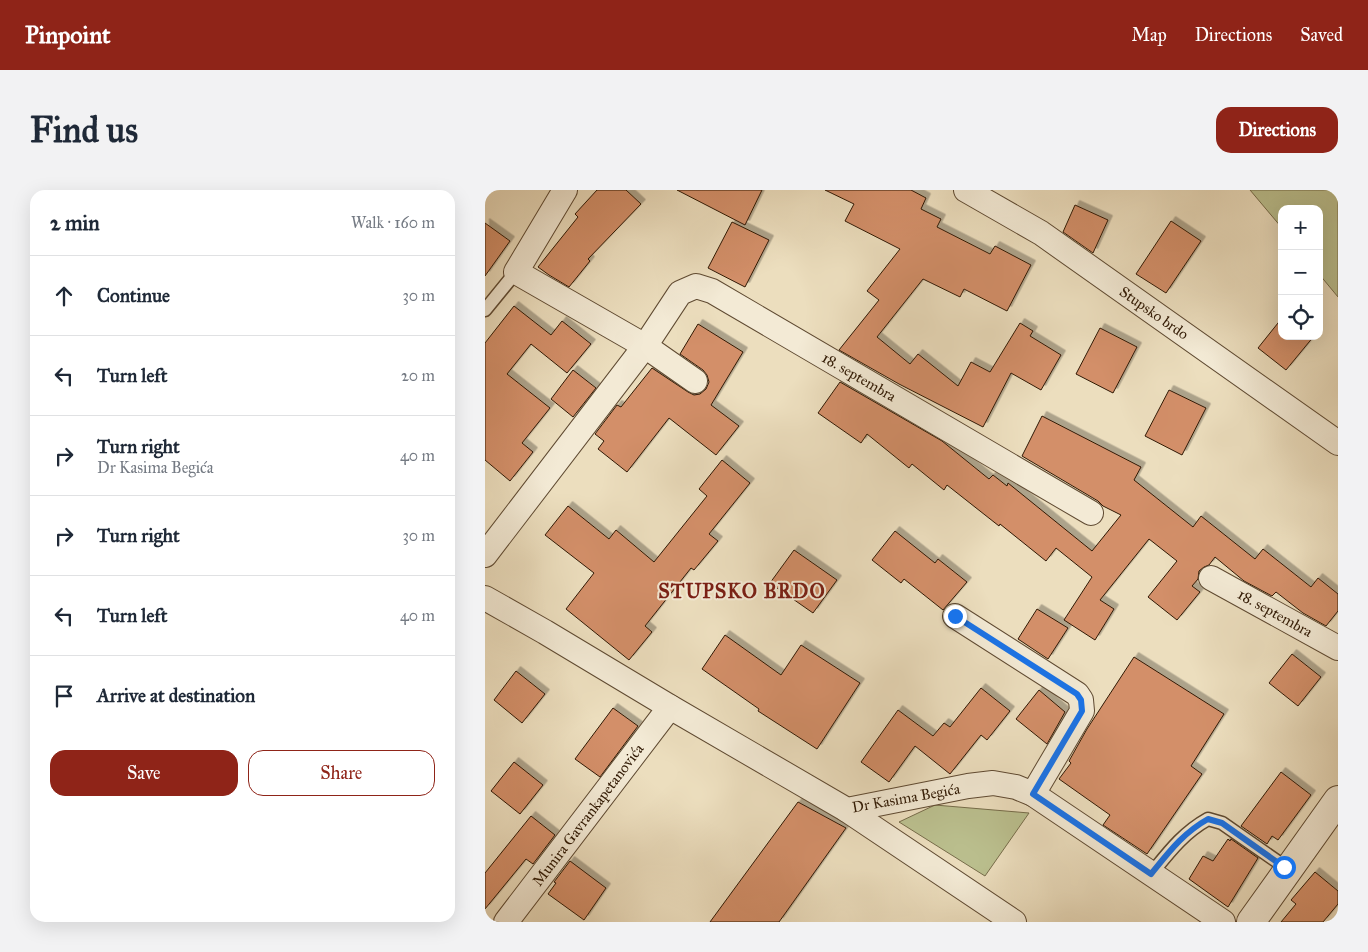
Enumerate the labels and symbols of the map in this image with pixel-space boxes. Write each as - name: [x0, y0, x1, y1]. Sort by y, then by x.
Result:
- street label: Stupsko brdo: [1116, 283, 1192, 344]
- street label: 18. septembra: [819, 349, 900, 406]
- district label: STUPSKO BRDO: [658, 579, 826, 603]
- street label: 18. septembra: [1234, 585, 1316, 641]
- route end: [944, 605, 967, 628]
- street label: Munira Gavrankapetanovića: [529, 740, 648, 890]
- street label: Dr Kasima Begića: [851, 780, 962, 816]
- route start: [1273, 856, 1296, 879]

